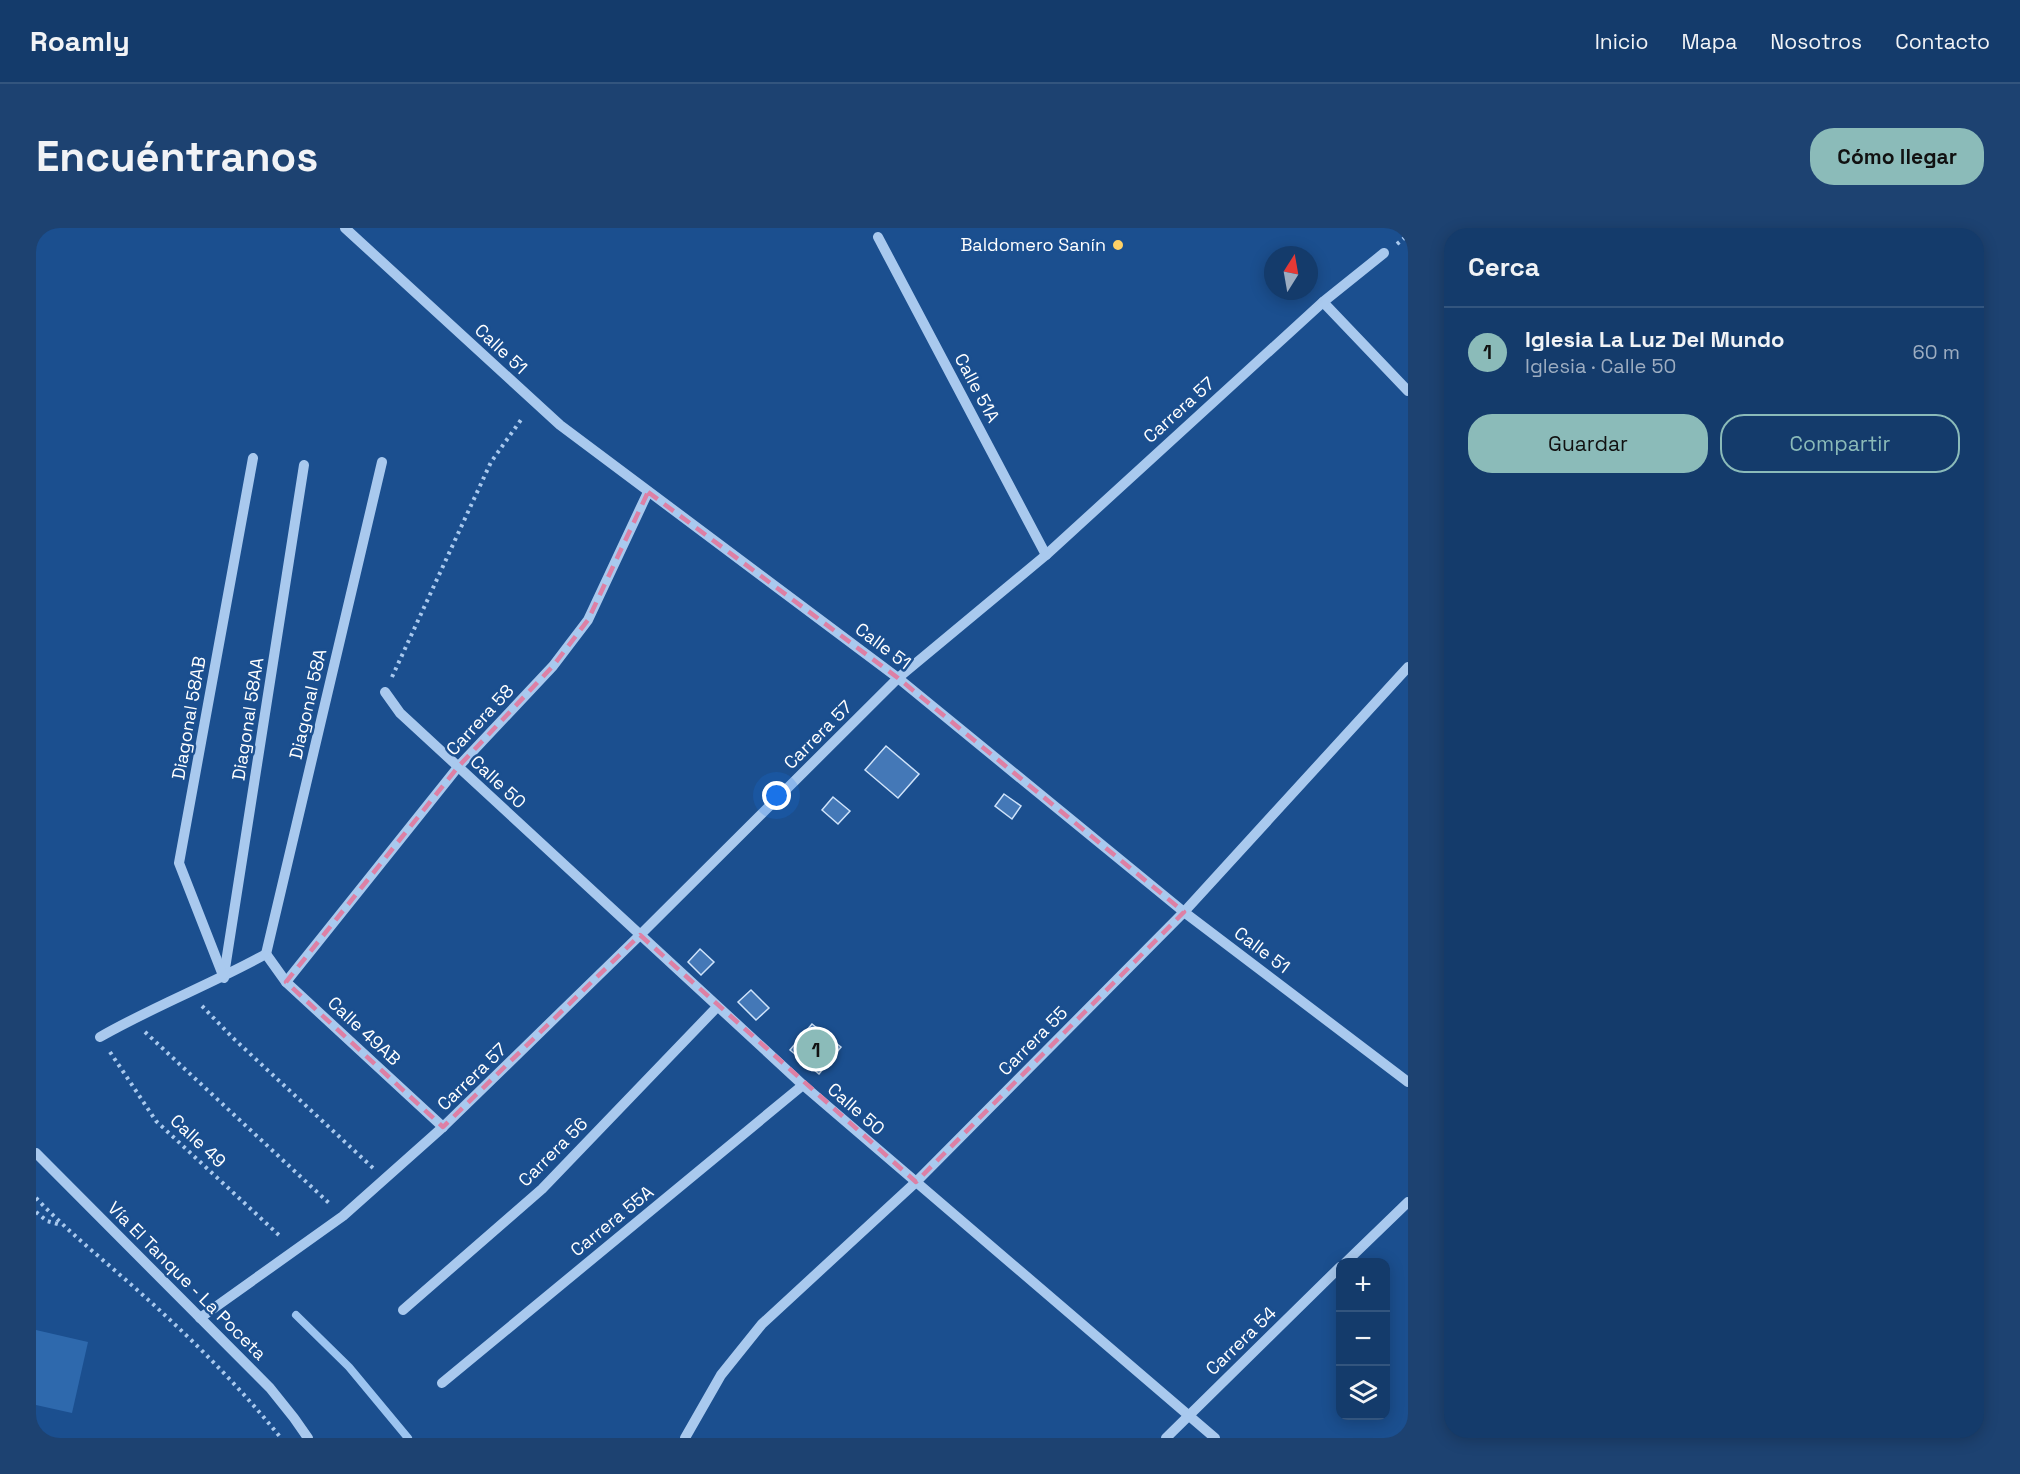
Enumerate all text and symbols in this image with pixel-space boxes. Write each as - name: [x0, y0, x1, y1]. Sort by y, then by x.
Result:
- text: Roamly: [30, 23, 130, 59]
- text: Inicio: [1595, 28, 1649, 55]
- text: Mapa: [1682, 28, 1737, 55]
- text: Nosotros: [1770, 28, 1862, 55]
- text: Contacto: [1895, 28, 1990, 55]
- button: Cómo llegar: [1810, 128, 1984, 185]
- text: Encuéntranos: [36, 130, 318, 183]
- place label: Baldomero Sanín: [960, 233, 1106, 256]
- marker: Baldomero Sanín: [1111, 238, 1125, 252]
- north arrow: [1264, 246, 1318, 300]
- text: Cerca: [1468, 250, 1540, 284]
- street label: Calle 51: [470, 318, 533, 379]
- text: Iglesia La Luz Del Mundo: [1525, 325, 1785, 353]
- text: 1: [1483, 339, 1492, 365]
- text: 60 m: [1913, 339, 1960, 365]
- street label: Calle 51A: [950, 349, 1005, 426]
- text: Iglesia · Calle 50: [1525, 353, 1676, 379]
- street label: Carrera 57: [1138, 372, 1219, 448]
- button: Guardar: [1468, 414, 1708, 473]
- button: Compartir: [1720, 414, 1960, 473]
- street label: Calle 51: [851, 617, 916, 674]
- street label: Diagonal 58A: [284, 646, 331, 761]
- street label: Diagonal 58AB: [166, 654, 211, 781]
- street label: Diagonal 58AA: [226, 656, 269, 782]
- street label: Carrera 58: [441, 679, 518, 760]
- street label: Carrera 57: [778, 695, 857, 774]
- street label: Calle 50: [466, 750, 531, 813]
- your location: [762, 781, 791, 810]
- street label: Calle 51: [1230, 921, 1295, 978]
- street label: Calle 49AB: [323, 991, 406, 1070]
- street label: Carrera 55: [993, 1001, 1072, 1080]
- pin: 1: [796, 1026, 836, 1072]
- street label: Carrera 57: [432, 1038, 511, 1115]
- street label: Calle 50: [823, 1078, 890, 1140]
- street label: Calle 49: [166, 1109, 231, 1172]
- street label: Carrera 56: [513, 1112, 592, 1191]
- street label: Carrera 55A: [566, 1180, 658, 1261]
- street label: Vía El Tanque - La Poceta: [103, 1196, 272, 1365]
- map controls: [1336, 1258, 1390, 1420]
- button: +: [1336, 1258, 1390, 1312]
- street label: Carrera 54: [1201, 1301, 1281, 1380]
- button: −: [1336, 1312, 1390, 1366]
- button: layers: [1336, 1366, 1390, 1420]

